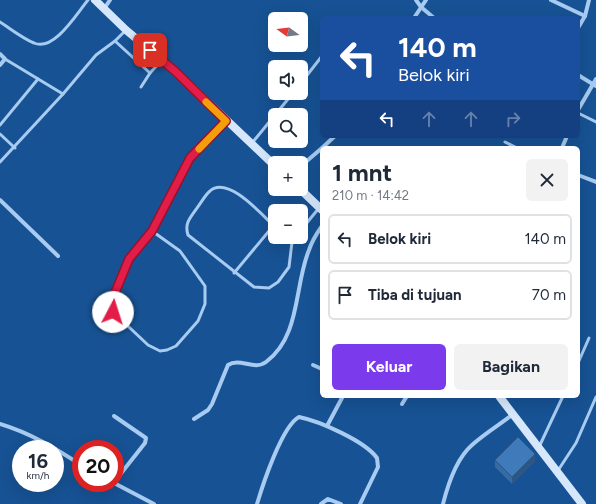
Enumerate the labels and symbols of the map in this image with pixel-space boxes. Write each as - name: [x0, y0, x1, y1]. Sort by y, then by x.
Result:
- north arrow: [268, 12, 308, 52]
- pin: [133, 33, 167, 67]
- position arrow: [92, 291, 134, 333]
- speed limit sign: 20: [72, 440, 124, 492]

